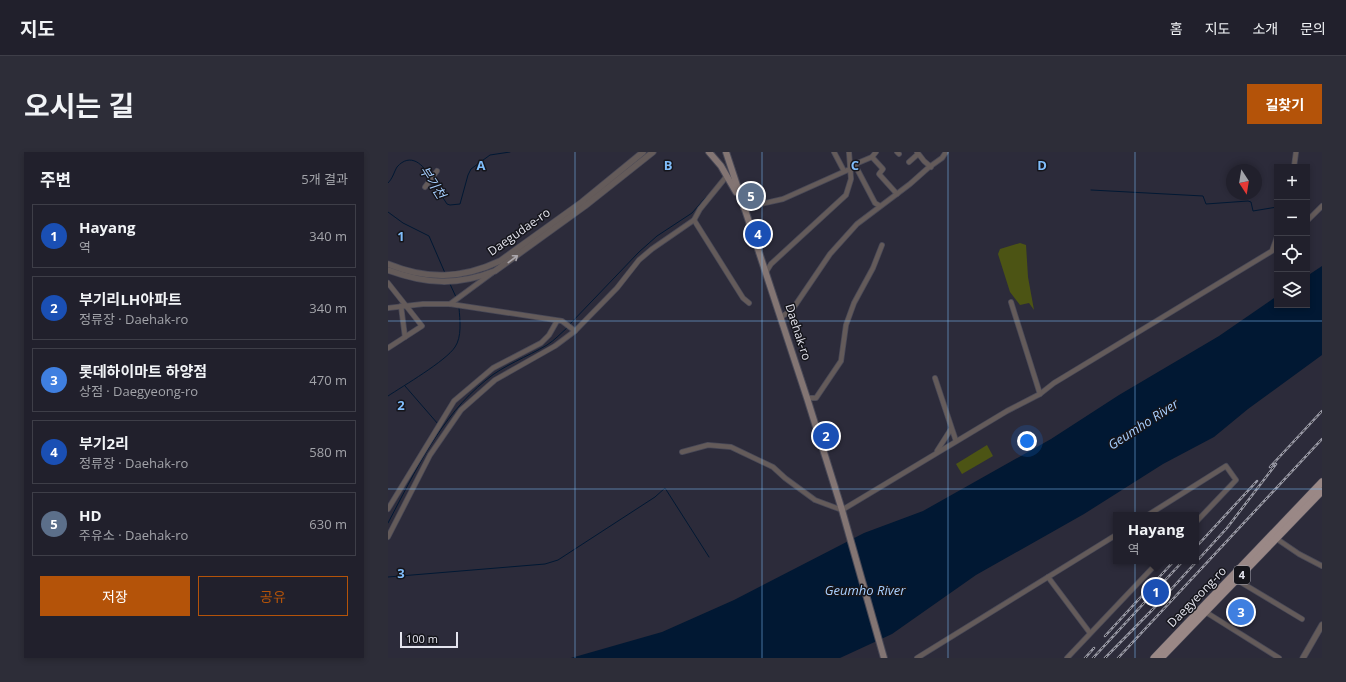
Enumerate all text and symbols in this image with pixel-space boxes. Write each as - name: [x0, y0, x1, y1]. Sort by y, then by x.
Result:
- text: 지도: [20, 16, 55, 42]
- text: 홈: [1170, 19, 1183, 38]
- text: 지도: [1205, 19, 1230, 38]
- text: 소개: [1252, 19, 1278, 38]
- text: 문의: [1300, 19, 1326, 38]
- button: 길찾기: [1247, 84, 1322, 124]
- text: 오시는 길: [24, 86, 134, 124]
- text: A: [477, 156, 486, 174]
- text: B: [664, 156, 673, 174]
- text: C: [851, 156, 859, 174]
- text: D: [1037, 156, 1047, 174]
- water label: 부기천: [416, 162, 451, 203]
- north arrow: [1226, 164, 1262, 200]
- map controls: [1274, 164, 1310, 308]
- button: +: [1274, 164, 1310, 200]
- text: 주변: [40, 168, 71, 191]
- text: 5개 결과: [301, 170, 348, 188]
- pin: 5: [738, 181, 764, 211]
- button: −: [1274, 200, 1310, 236]
- street label: Daegudae-ro: [484, 204, 553, 259]
- text: Hayang: [79, 217, 135, 237]
- pin: 4: [745, 219, 771, 249]
- text: 1: [50, 227, 58, 245]
- text: 340 m: [309, 227, 347, 245]
- text: 1: [397, 227, 405, 245]
- button: locate: [1274, 236, 1310, 272]
- text: 역: [79, 238, 91, 256]
- one-way arrow: [507, 255, 518, 264]
- button: layers: [1274, 272, 1310, 308]
- text: 부기리LH아파트: [79, 289, 182, 309]
- text: 2: [50, 299, 58, 317]
- text: 340 m: [309, 299, 347, 317]
- street label: Daehak-ro: [781, 301, 816, 362]
- text: 정류장 · Daehak-ro: [79, 310, 188, 328]
- text: 롯데하이마트 하양점: [79, 361, 207, 381]
- text: 3: [50, 371, 58, 389]
- text: 470 m: [309, 371, 347, 389]
- text: 상점 · Daegyeong-ro: [79, 382, 198, 400]
- water label: Geumho River: [1104, 394, 1182, 454]
- text: 2: [397, 396, 405, 414]
- pin: 2: [813, 421, 839, 451]
- your location: [1017, 431, 1037, 451]
- text: 부기2리: [79, 433, 129, 453]
- text: 4: [50, 443, 58, 461]
- text: 580 m: [309, 443, 347, 461]
- text: 정류장 · Daehak-ro: [79, 454, 188, 472]
- text: HD: [79, 505, 102, 525]
- popup: [1113, 512, 1199, 564]
- text: 5: [50, 515, 58, 533]
- text: 630 m: [309, 515, 347, 533]
- text: Hayang: [1128, 519, 1184, 539]
- text: 주유소 · Daehak-ro: [79, 526, 188, 544]
- text: 역: [1128, 540, 1140, 558]
- street label: Daegyeong-ro: [1163, 563, 1230, 631]
- text: 3: [397, 564, 405, 582]
- road number: 4: [1234, 566, 1250, 584]
- button: 저장: [40, 576, 190, 616]
- button: 공유: [198, 576, 348, 616]
- pin: 1: [1143, 577, 1169, 607]
- water label: Geumho River: [825, 581, 906, 599]
- pin: 3: [1228, 597, 1254, 627]
- scale bar: [400, 630, 458, 649]
- text: 100 m: [406, 631, 438, 646]

